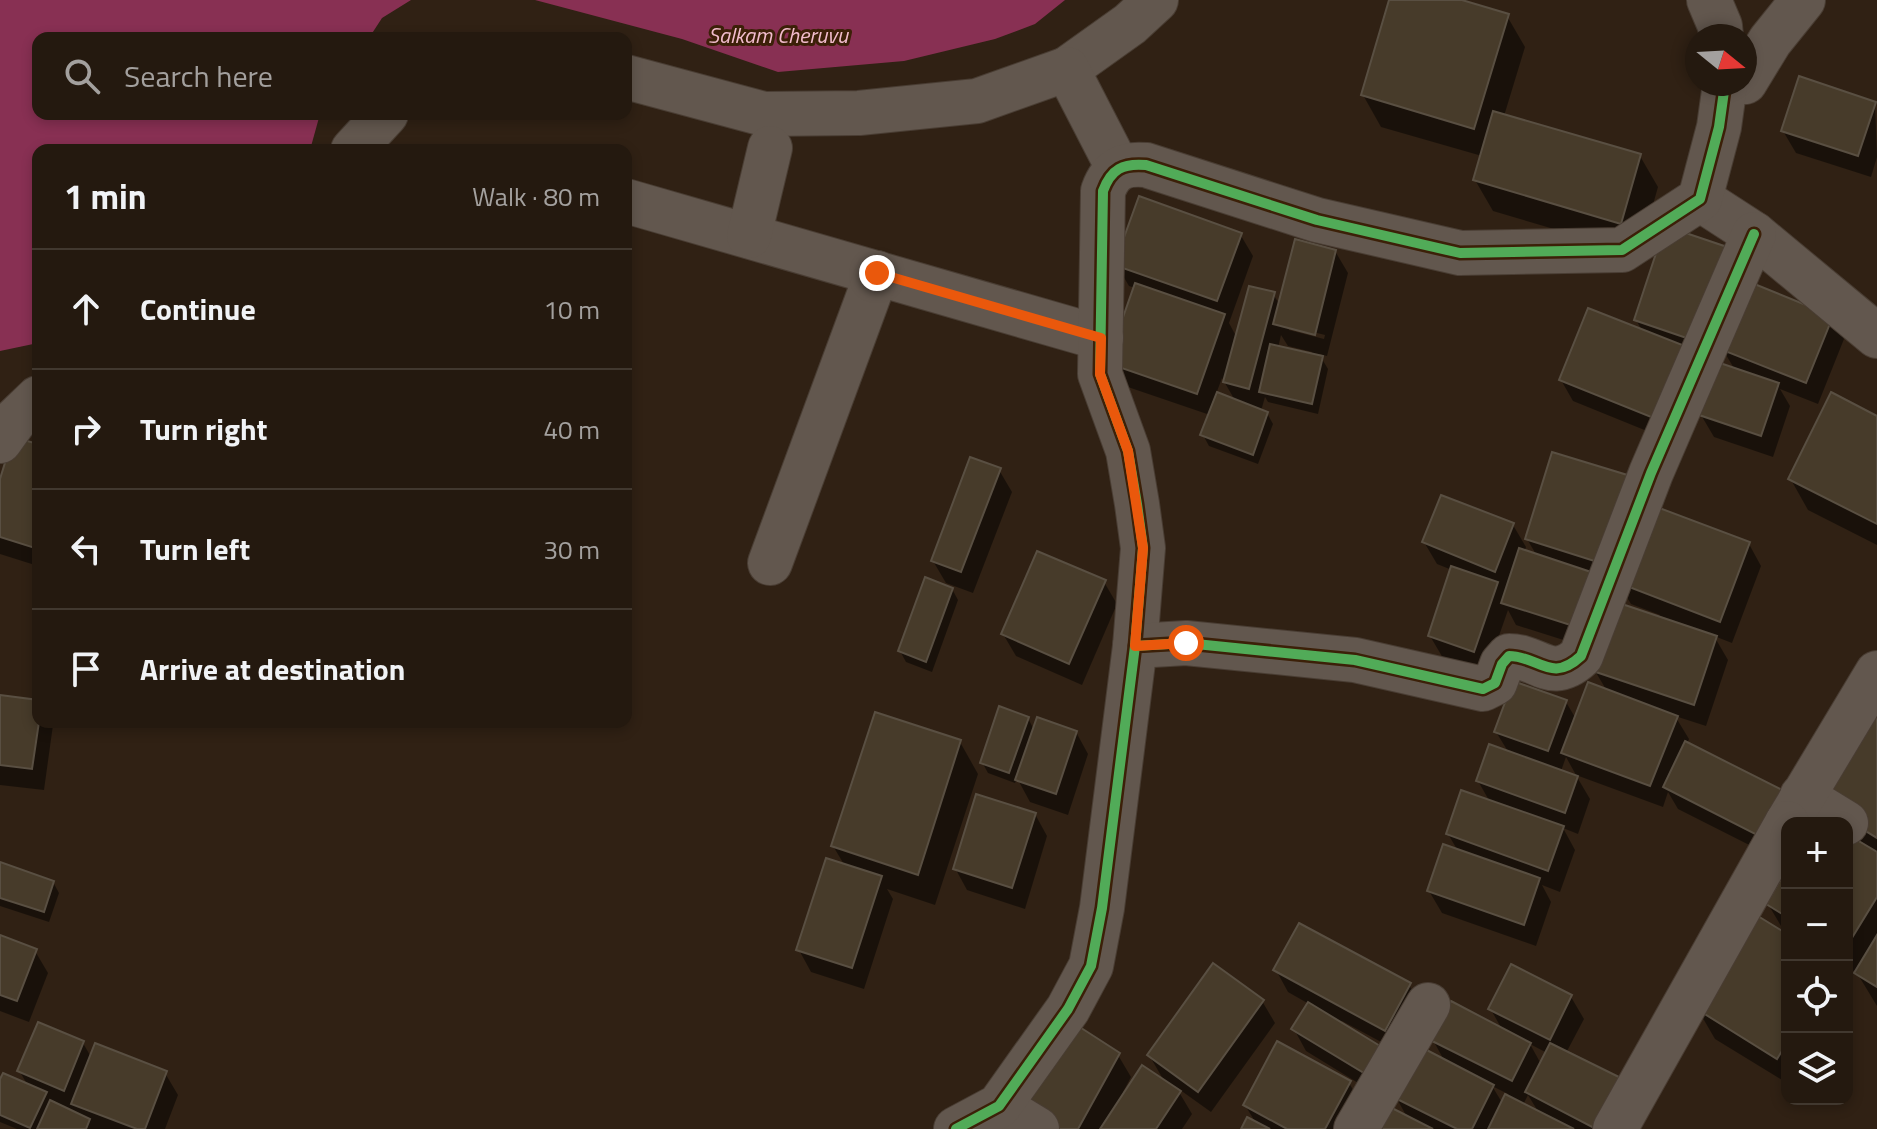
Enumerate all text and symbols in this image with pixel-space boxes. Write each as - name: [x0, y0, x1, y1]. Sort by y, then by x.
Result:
- water label: Salkam Cheruvu: [708, 18, 850, 52]
- north arrow: [1685, 24, 1757, 96]
- search box: [32, 32, 632, 120]
- text: Search here: [124, 53, 273, 99]
- icon: search: [60, 54, 104, 98]
- text: 1 min: [64, 170, 147, 222]
- text: Walk · 80 m: [472, 177, 600, 216]
- route end: [859, 255, 895, 291]
- text: Continue: [140, 286, 256, 332]
- icon: ahead: [64, 287, 108, 331]
- text: 10 m: [543, 290, 600, 329]
- text: Turn right: [140, 406, 268, 452]
- icon: right: [64, 407, 108, 451]
- text: 40 m: [543, 410, 600, 449]
- text: Turn left: [140, 526, 250, 572]
- icon: left: [64, 527, 108, 571]
- text: 30 m: [543, 530, 600, 569]
- route start: [1168, 625, 1204, 661]
- text: Arrive at destination: [140, 646, 405, 692]
- icon: arrive: [64, 647, 108, 691]
- map controls: [1781, 817, 1853, 1105]
- button: +: [1781, 817, 1853, 889]
- button: −: [1781, 889, 1853, 961]
- button: locate: [1781, 961, 1853, 1033]
- button: layers: [1781, 1033, 1853, 1105]

